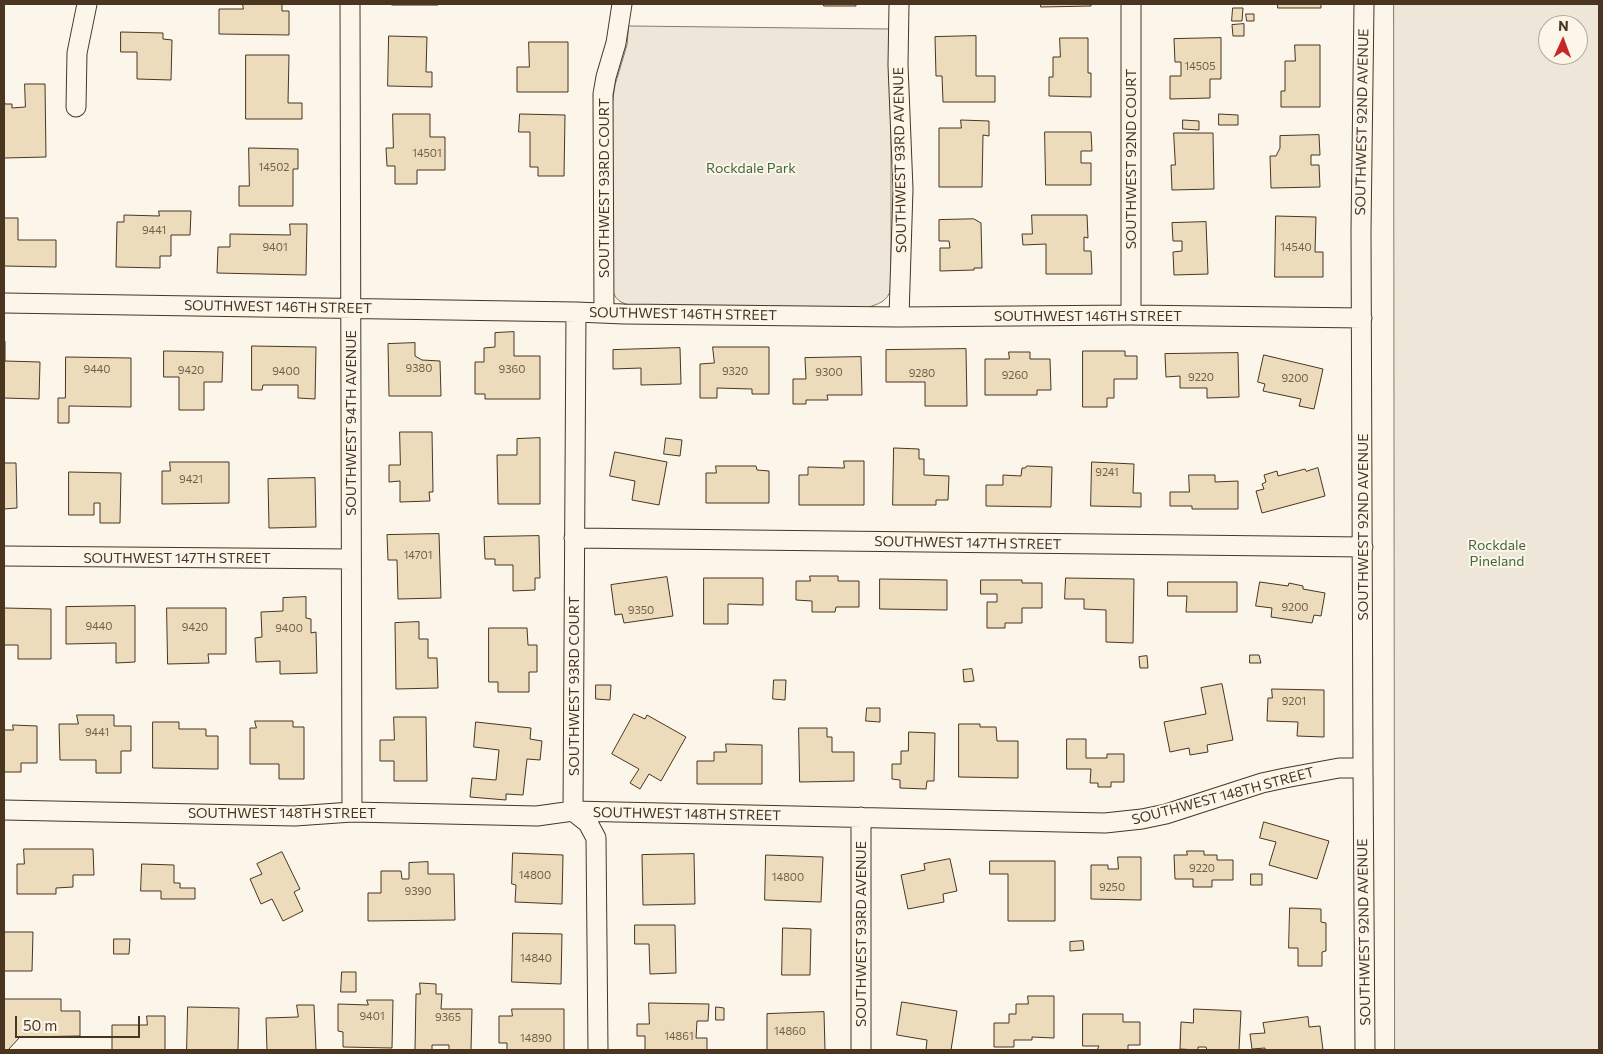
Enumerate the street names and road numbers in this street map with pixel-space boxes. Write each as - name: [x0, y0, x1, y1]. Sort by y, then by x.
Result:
- street label: SOUTHWEST 92ND AVENUE: [1352, 28, 1372, 216]
- street label: SOUTHWEST 93RD AVENUE: [890, 67, 910, 253]
- street label: SOUTHWEST 92ND COURT: [1123, 69, 1139, 249]
- street label: SOUTHWEST 93RD COURT: [596, 98, 612, 278]
- street label: SOUTHWEST 146TH STREET: [184, 297, 372, 317]
- street label: SOUTHWEST 146TH STREET: [589, 304, 777, 324]
- street label: SOUTHWEST 146TH STREET: [994, 308, 1182, 324]
- street label: SOUTHWEST 94TH AVENUE: [343, 330, 359, 516]
- street label: SOUTHWEST 92ND AVENUE: [1355, 433, 1371, 621]
- street label: SOUTHWEST 147TH STREET: [874, 533, 1062, 553]
- street label: SOUTHWEST 147TH STREET: [83, 550, 271, 566]
- street label: SOUTHWEST 93RD COURT: [566, 596, 582, 776]
- street label: SOUTHWEST 148TH STREET: [1130, 764, 1316, 828]
- street label: SOUTHWEST 148TH STREET: [593, 804, 781, 824]
- street label: SOUTHWEST 148TH STREET: [188, 805, 376, 821]
- street label: SOUTHWEST 92ND AVENUE: [1354, 838, 1374, 1026]
- street label: SOUTHWEST 93RD AVENUE: [853, 841, 869, 1027]

